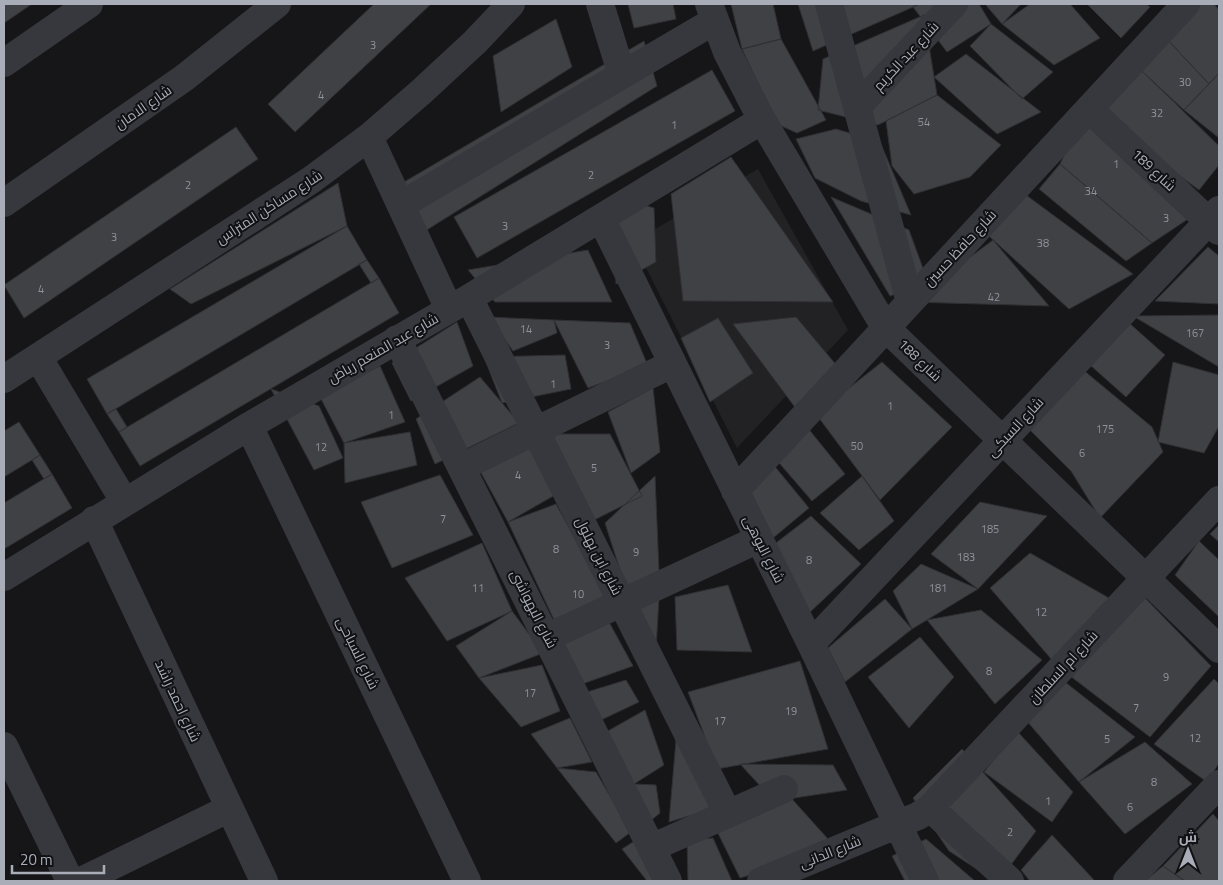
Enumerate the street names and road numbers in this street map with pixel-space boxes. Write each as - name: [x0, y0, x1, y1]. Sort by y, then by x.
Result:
- street label: شارع عبد الكريم: [868, 16, 943, 95]
- street label: شارع الامان: [110, 79, 176, 134]
- street label: شارع 189: [1128, 144, 1181, 196]
- street label: شارع مساكن المتراس: [211, 164, 326, 249]
- street label: شارع حافظ حسين: [918, 204, 1001, 291]
- street label: شارع عبد المنعم رياض: [323, 307, 442, 388]
- street label: شارع 188: [894, 333, 947, 386]
- street label: شارع السبكى: [981, 392, 1048, 461]
- street label: شارع البوهى: [738, 511, 790, 586]
- street label: شارع ابن بهلول: [571, 513, 628, 599]
- street label: شارع البهواشى: [506, 566, 563, 652]
- street label: شارع السباحى: [332, 613, 385, 693]
- street label: شارع ام السلطان: [1023, 625, 1102, 708]
- street label: شارع احمد راشد: [150, 656, 207, 745]
- street label: شارع الدانى: [796, 830, 864, 873]

